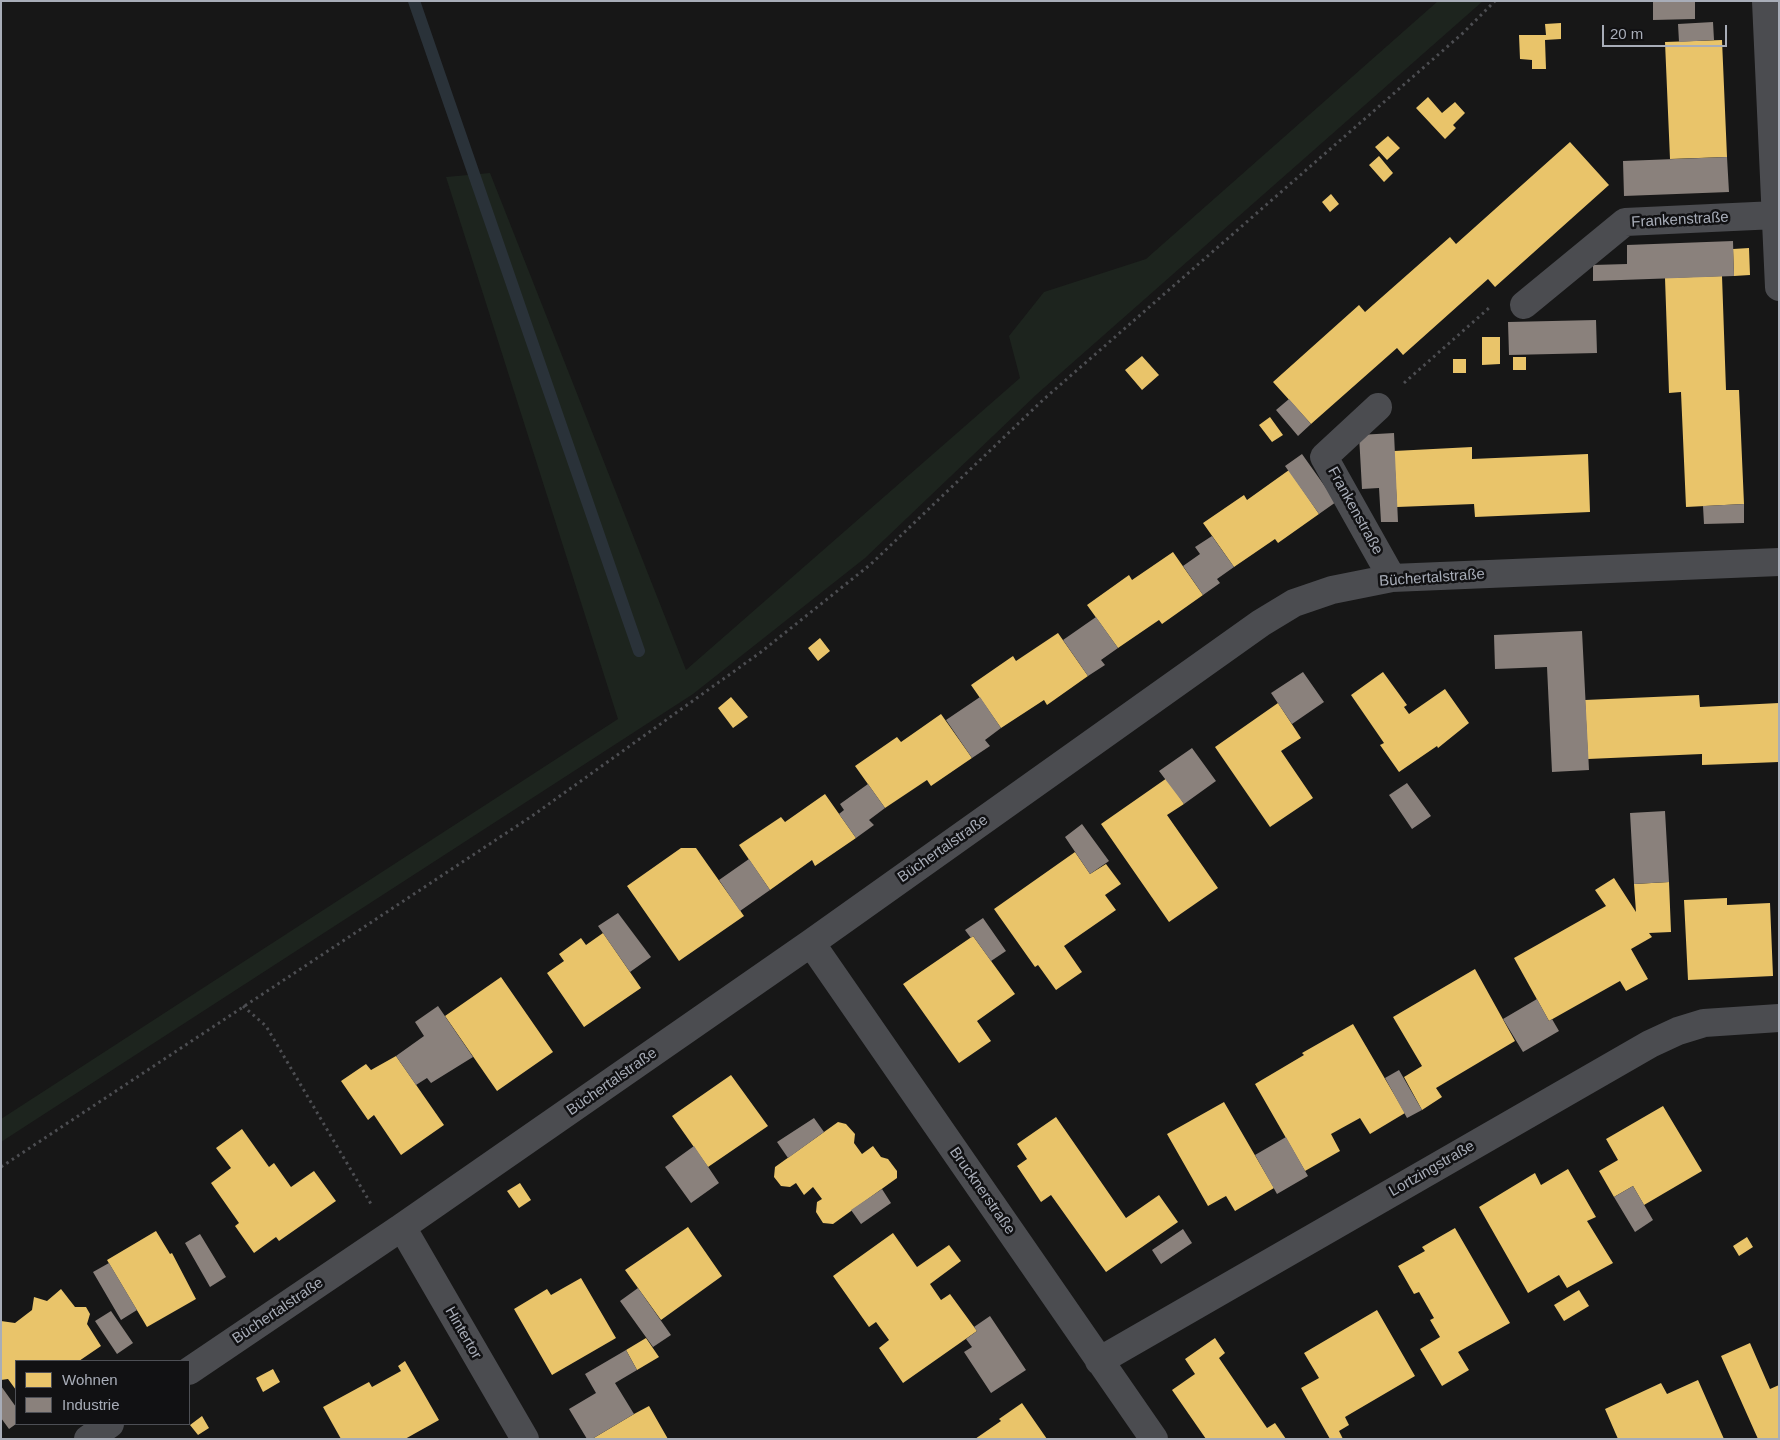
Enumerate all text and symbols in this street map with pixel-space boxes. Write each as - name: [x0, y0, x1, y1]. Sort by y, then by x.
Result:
- scale bar: [1605, 15, 1730, 47]
- text: 20 m: [1610, 25, 1643, 42]
- street label: Frankenstraße: [1631, 208, 1729, 232]
- street label: Frankenstraße: [1323, 464, 1387, 558]
- street label: Büchertalstraße: [1379, 565, 1485, 591]
- street label: Büchertalstraße: [894, 811, 992, 887]
- street label: Büchertalstraße: [563, 1044, 661, 1120]
- street label: Lortzingstraße: [1386, 1137, 1478, 1201]
- street label: Brucknerstraße: [945, 1144, 1019, 1238]
- street label: Büchertalstraße: [229, 1274, 327, 1348]
- street label: Hintertor: [441, 1304, 485, 1362]
- legend: [15, 1360, 190, 1425]
- text: Wohnen: [62, 1371, 118, 1388]
- text: Industrie: [62, 1396, 120, 1413]

